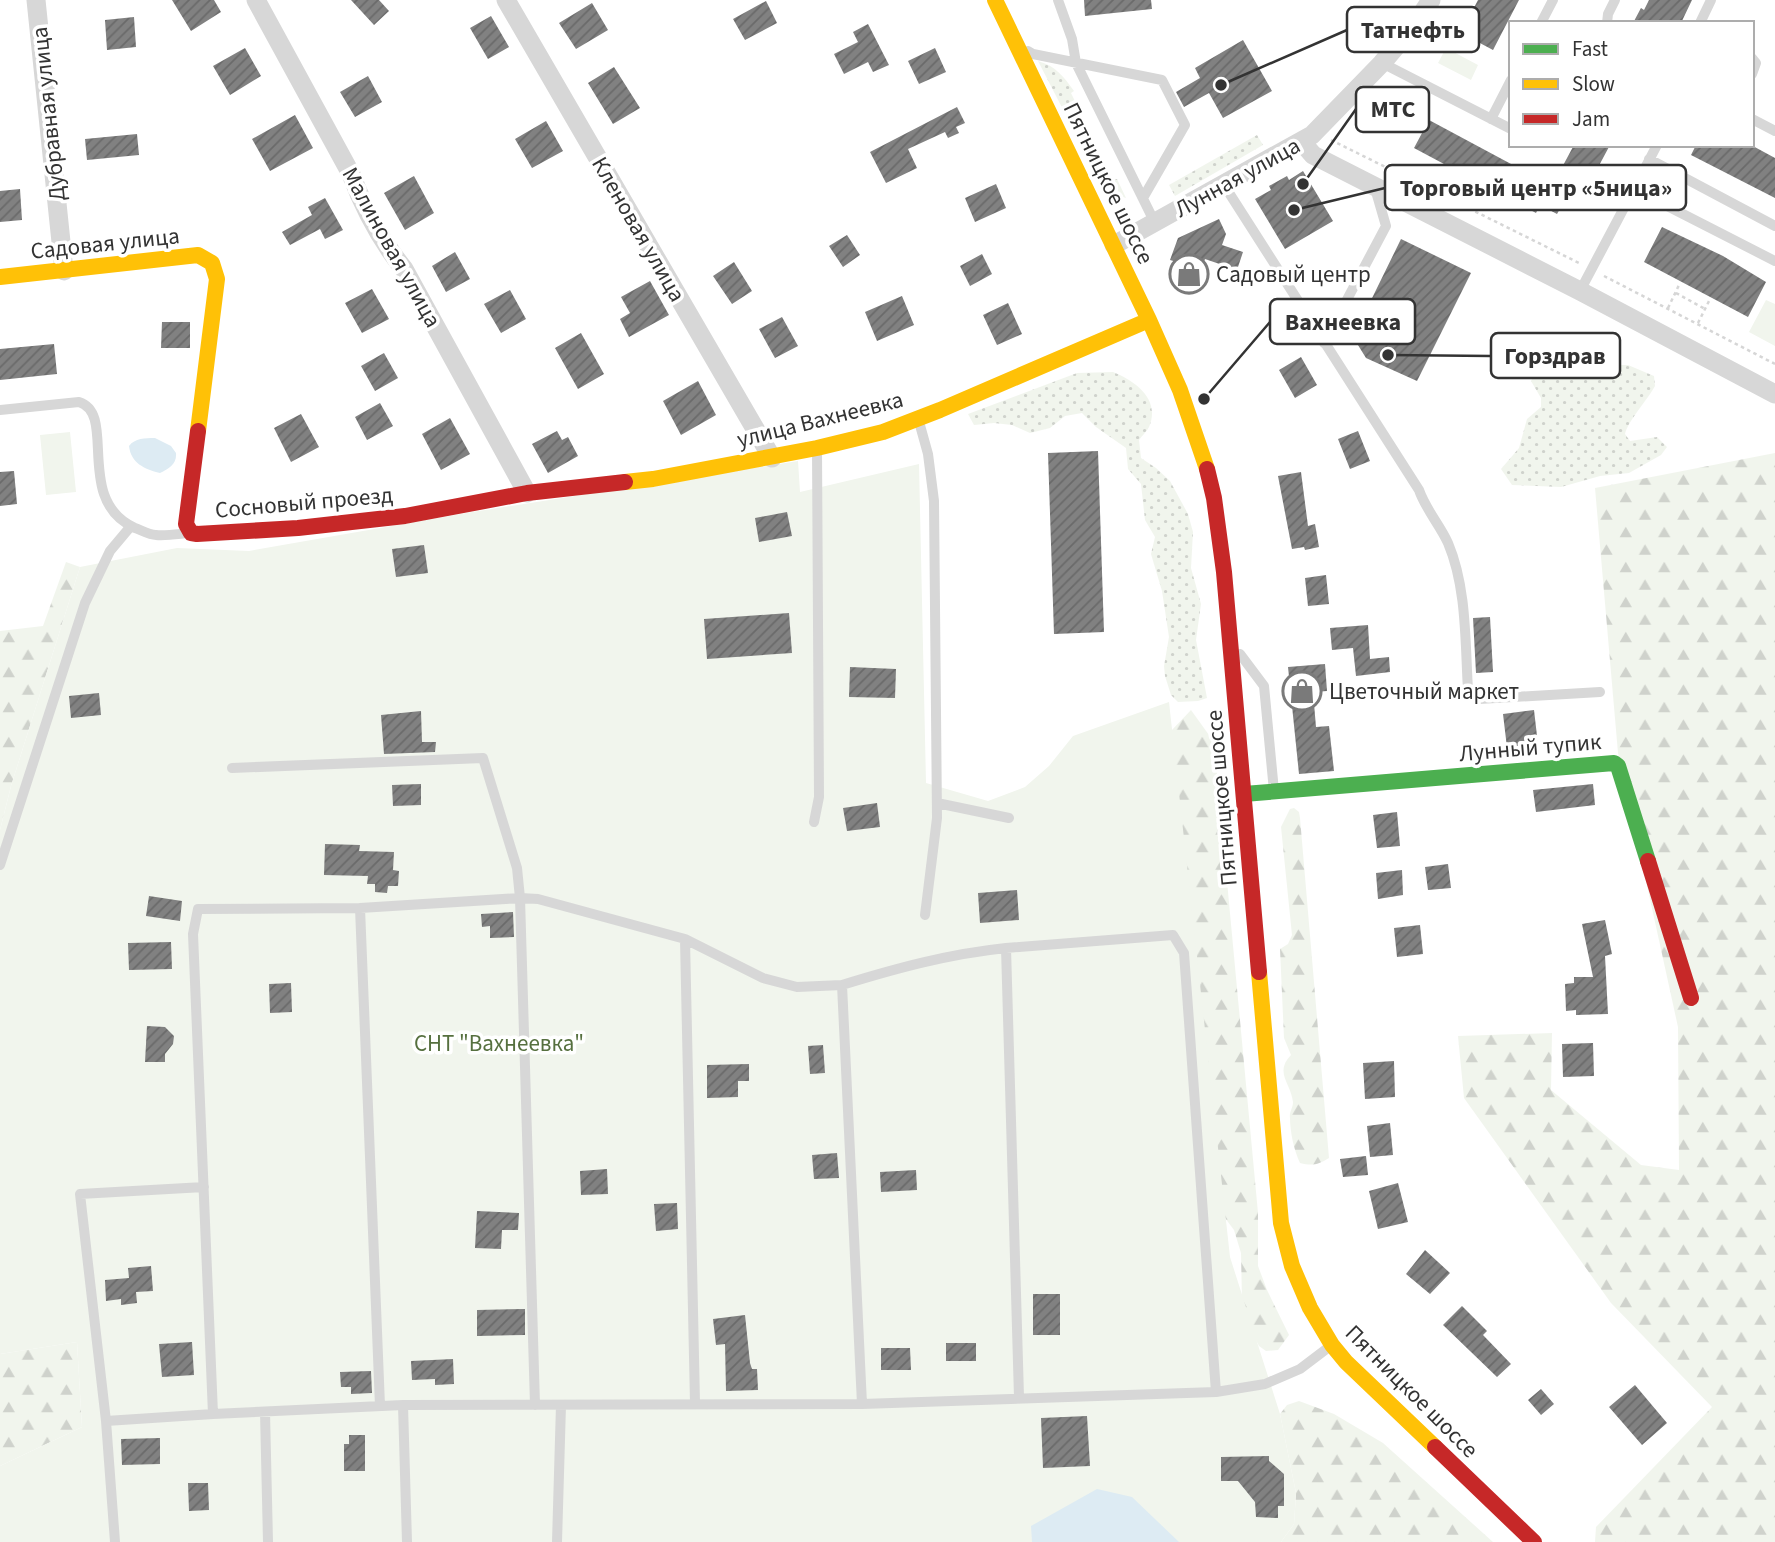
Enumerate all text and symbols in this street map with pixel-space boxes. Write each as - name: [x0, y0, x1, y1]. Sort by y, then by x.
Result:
- callout: Татнефть: [1347, 7, 1479, 52]
- text: Татнефть: [1361, 13, 1465, 48]
- legend: [1509, 21, 1754, 147]
- street label: Дубравная улица: [23, 25, 74, 203]
- text: Fast: [1572, 34, 1608, 64]
- text: Slow: [1572, 69, 1615, 99]
- callout: МТС: [1356, 87, 1429, 132]
- text: МТС: [1371, 92, 1415, 127]
- street label: Пятницкое шоссе: [1055, 97, 1162, 270]
- text: Jam: [1572, 104, 1610, 134]
- street label: Лунная улица: [1168, 129, 1306, 226]
- street label: Кленовая улица: [584, 151, 694, 308]
- street label: Малиновая улица: [334, 161, 449, 333]
- callout: Торговый центр «5ница»: [1385, 165, 1686, 210]
- text: Торговый центр «5ница»: [1400, 171, 1672, 206]
- street label: Садовая улица: [29, 219, 181, 268]
- shop icon: Садовый центр: [1168, 253, 1210, 295]
- place label: Садовый центр: [1216, 258, 1371, 291]
- callout: Вахнеевка: [1270, 299, 1415, 344]
- text: Вахнеевка: [1285, 305, 1401, 340]
- callout: Горздрав: [1491, 333, 1620, 378]
- text: Горздрав: [1504, 339, 1606, 374]
- street label: улица Вахнеевка: [733, 383, 907, 456]
- street label: Сосновый проезд: [214, 478, 394, 527]
- shop icon: Цветочный маркет: [1281, 670, 1323, 712]
- place label: Цветочный маркет: [1329, 675, 1519, 708]
- street label: Пятницкое шоссе: [1197, 709, 1246, 887]
- street label: Лунный тупик: [1458, 725, 1603, 770]
- park label: СНТ "Вахнеевка": [414, 1027, 584, 1060]
- street label: Пятницкое шоссе: [1338, 1317, 1486, 1465]

